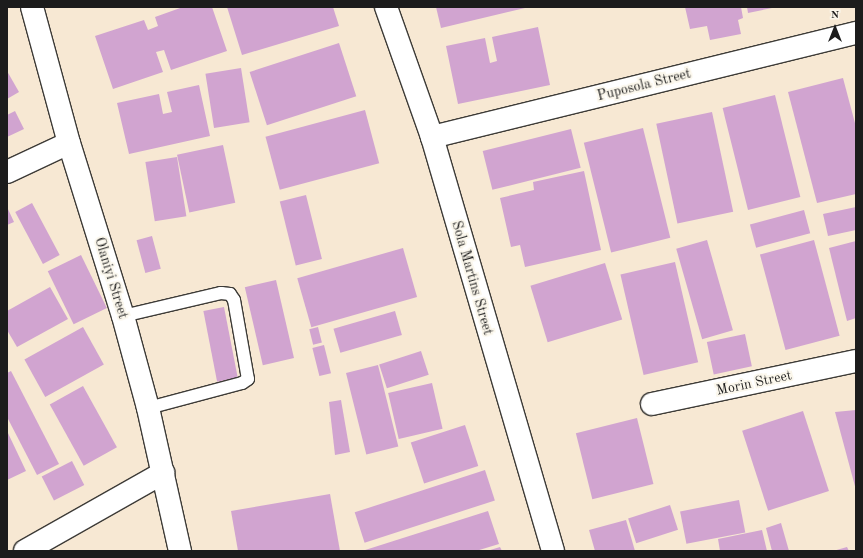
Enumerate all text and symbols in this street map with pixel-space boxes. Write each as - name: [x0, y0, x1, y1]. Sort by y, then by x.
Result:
- north arrow: [815, 8, 855, 48]
- text: N: [831, 10, 839, 21]
- street label: Puposola Street: [595, 65, 693, 105]
- street label: Sola Martins Street: [448, 219, 496, 337]
- street label: Olaniyi Street: [91, 235, 131, 321]
- street label: Morin Street: [715, 367, 793, 399]

